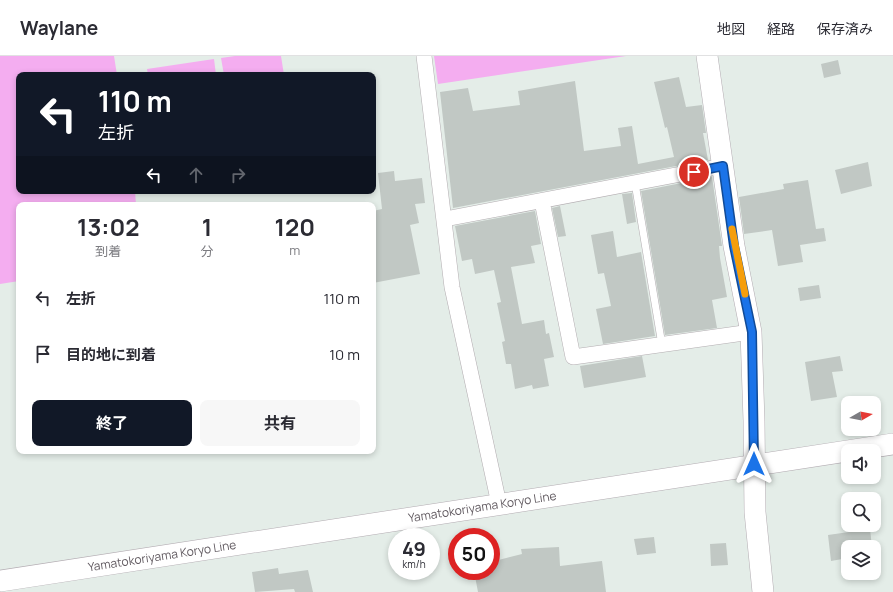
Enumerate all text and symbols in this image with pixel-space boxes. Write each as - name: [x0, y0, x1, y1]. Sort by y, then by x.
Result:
- text: Waylane: [20, 15, 98, 41]
- text: 地図: [717, 19, 745, 38]
- text: 経路: [767, 19, 795, 38]
- text: 保存済み: [817, 19, 873, 38]
- text: 110 m: [98, 82, 172, 120]
- icon: left: [32, 88, 84, 140]
- text: 左折: [98, 120, 134, 144]
- pin: [677, 155, 711, 189]
- icon: arrive: [683, 161, 705, 183]
- icon: left: [143, 164, 165, 186]
- icon: ahead: [185, 164, 207, 186]
- icon: right: [227, 164, 249, 186]
- text: 13:02: [77, 210, 140, 243]
- text: 1: [202, 210, 212, 243]
- text: 120: [274, 210, 315, 243]
- text: m: [289, 241, 300, 259]
- text: 到着: [95, 242, 121, 260]
- text: 分: [201, 242, 214, 260]
- icon: left: [32, 287, 54, 309]
- text: 左折: [66, 288, 96, 309]
- text: 110 m: [323, 288, 360, 309]
- icon: arrive: [32, 343, 54, 365]
- text: 目的地に到着: [66, 344, 156, 365]
- text: 10 m: [329, 344, 360, 365]
- north arrow: [841, 396, 881, 436]
- map controls: [841, 396, 881, 580]
- button: 終了: [32, 400, 192, 446]
- button: 共有: [200, 400, 360, 446]
- position arrow: [733, 443, 775, 485]
- button: sound: [841, 444, 881, 484]
- street label: Yamatokoriyama Koryo Line: [407, 487, 558, 526]
- button: search: [841, 492, 881, 532]
- speed limit sign: 50: [448, 528, 500, 580]
- text: 49: [402, 535, 426, 562]
- street label: Yamatokoriyama Koryo Line: [87, 536, 237, 575]
- button: layers: [841, 540, 881, 580]
- text: km/h: [402, 557, 426, 571]

